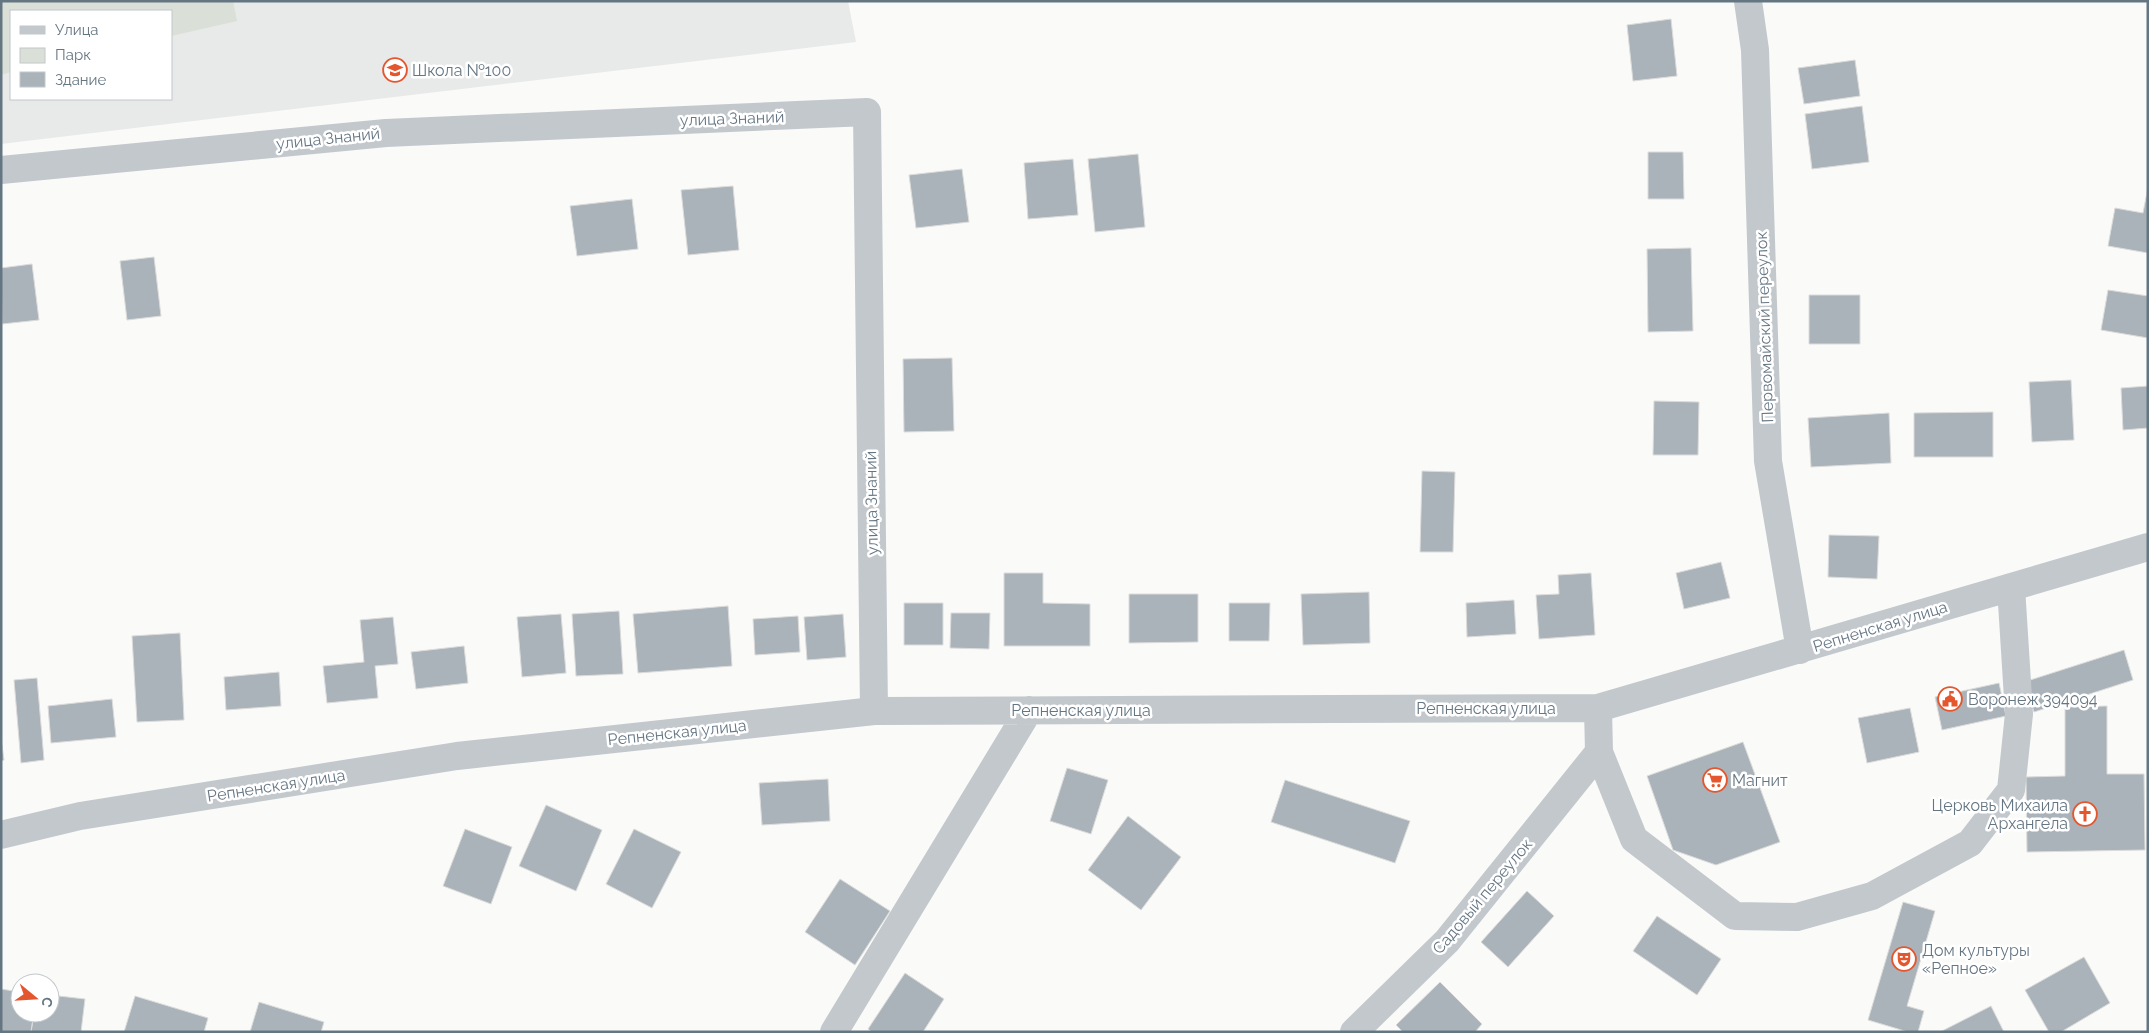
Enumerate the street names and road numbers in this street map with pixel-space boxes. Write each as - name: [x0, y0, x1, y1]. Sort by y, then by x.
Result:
- street label: улица Знаний: [679, 107, 785, 130]
- street label: улица Знаний: [275, 124, 381, 153]
- street label: Первомайский переулок: [1752, 231, 1777, 423]
- street label: улица Знаний: [861, 451, 882, 555]
- street label: Репненская улица: [1811, 597, 1950, 656]
- street label: Репненская улица: [1416, 699, 1556, 718]
- street label: Репненская улица: [1011, 701, 1151, 720]
- street label: Репненская улица: [607, 716, 747, 749]
- street label: Репненская улица: [206, 765, 346, 806]
- street label: Садовый переулок: [1429, 835, 1536, 958]

